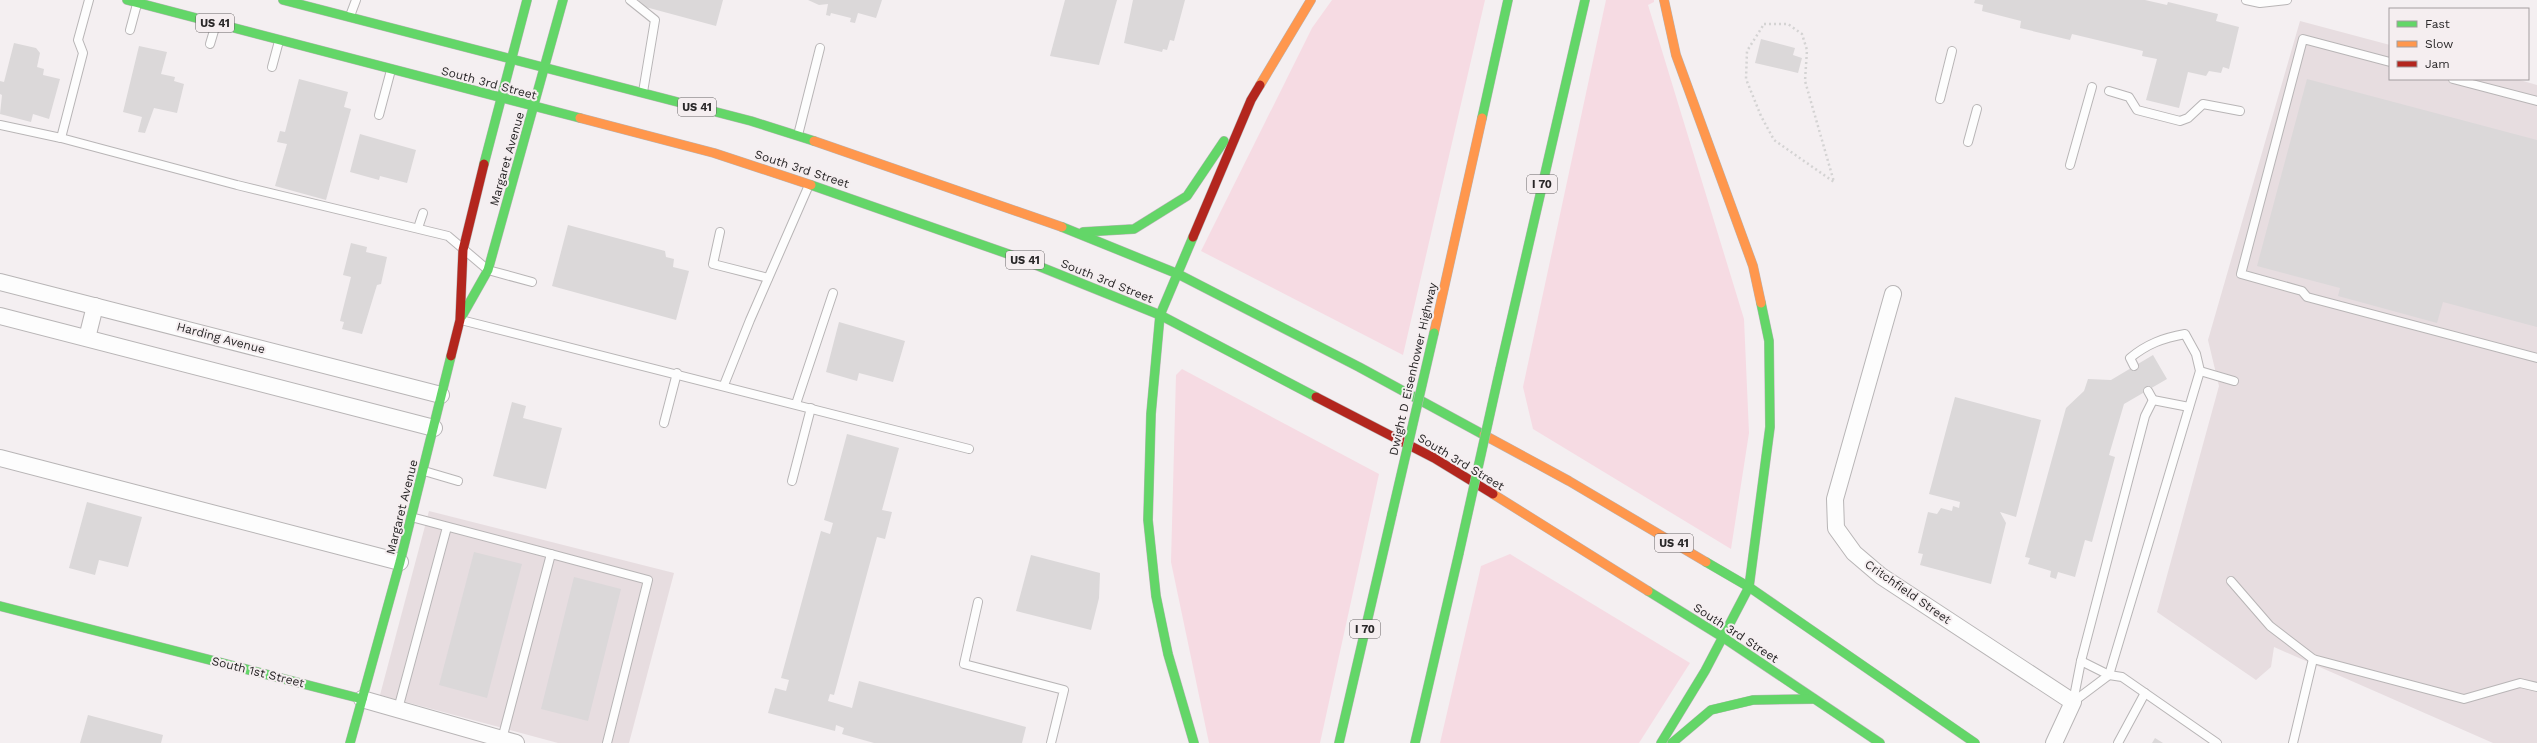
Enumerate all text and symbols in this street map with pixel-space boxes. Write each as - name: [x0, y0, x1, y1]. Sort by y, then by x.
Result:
- legend: [2389, 8, 2529, 80]
- road number: US 41: [196, 14, 234, 32]
- text: Fast: [2425, 17, 2450, 31]
- text: Slow: [2425, 37, 2453, 51]
- text: Jam: [2425, 57, 2450, 71]
- street label: South 3rd Street: [440, 64, 538, 102]
- road number: US 41: [678, 98, 716, 116]
- street label: Margaret Avenue: [487, 110, 527, 208]
- street label: South 3rd Street: [753, 147, 851, 191]
- road number: I 70: [1527, 175, 1557, 193]
- road number: US 41: [1006, 251, 1044, 269]
- street label: South 3rd Street: [1059, 256, 1155, 306]
- street label: Dwight D Eisenhower Highway: [1386, 280, 1440, 457]
- street label: Harding Avenue: [175, 319, 267, 357]
- street label: South 3rd Street: [1415, 431, 1507, 493]
- street label: Margaret Avenue: [383, 458, 421, 556]
- road number: US 41: [1655, 534, 1693, 552]
- street label: Critchfield Street: [1862, 557, 1954, 627]
- street label: South 3rd Street: [1691, 600, 1781, 666]
- road number: I 70: [1350, 620, 1380, 638]
- street label: South 1st Street: [210, 654, 306, 690]

